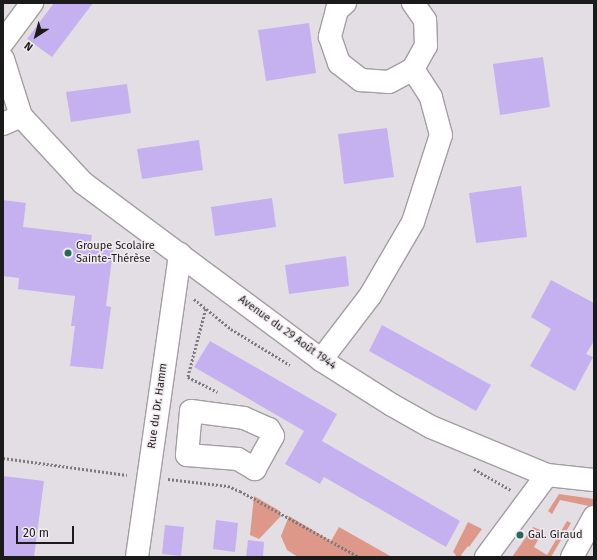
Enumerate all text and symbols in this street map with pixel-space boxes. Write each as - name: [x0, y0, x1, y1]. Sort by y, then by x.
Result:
- north arrow: [16, 16, 56, 56]
- text: N: [22, 39, 35, 54]
- place label: Groupe Scolaire Sainte-Thérèse: [76, 240, 155, 266]
- marker: Groupe Scolaire Sainte-Thérèse: [63, 248, 73, 258]
- street label: Avenue du 29 Août 1944: [236, 293, 338, 373]
- street label: Rue du Dr. Hamm: [145, 362, 171, 450]
- scale bar: [18, 518, 76, 544]
- text: 20 m: [23, 526, 49, 540]
- place label: Gal. Giraud: [528, 528, 583, 542]
- marker: Gal. Giraud: [515, 530, 525, 540]

